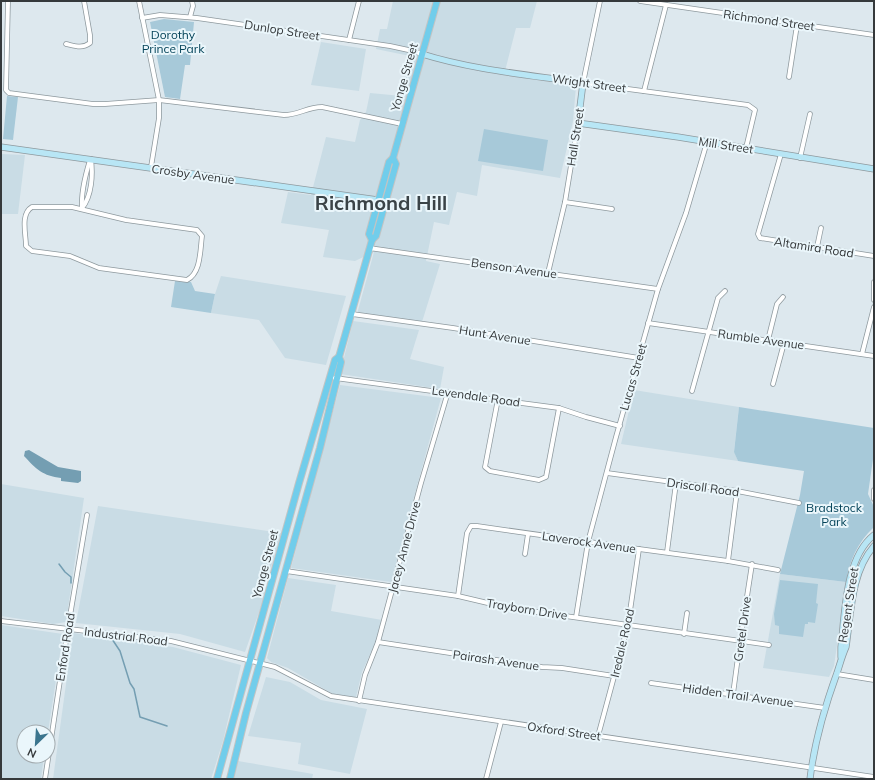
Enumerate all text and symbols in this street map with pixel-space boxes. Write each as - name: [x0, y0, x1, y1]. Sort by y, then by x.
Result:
- street label: Richmond Street: [722, 6, 816, 34]
- street label: Dunlop Street: [243, 17, 321, 43]
- park label: Dorothy Prince Park: [142, 27, 205, 56]
- street label: Yonge Street: [387, 41, 421, 114]
- street label: Wright Street: [551, 70, 627, 96]
- street label: Hall Street: [563, 107, 587, 167]
- street label: Mill Street: [698, 133, 754, 157]
- street label: Crosby Avenue: [151, 161, 235, 187]
- district label: Richmond Hill: [315, 190, 447, 215]
- street label: Altamira Road: [773, 233, 855, 261]
- street label: Benson Avenue: [470, 255, 558, 281]
- street label: Hunt Avenue: [458, 322, 532, 348]
- street label: Rumble Avenue: [717, 325, 805, 353]
- street label: Lucas Street: [616, 342, 650, 412]
- street label: Levendale Road: [431, 382, 521, 410]
- street label: Driscoll Road: [666, 474, 740, 500]
- street label: Jacey Anne Drive: [385, 499, 423, 595]
- park label: Bradstock Park: [806, 500, 863, 529]
- street label: Yonge Street: [248, 528, 281, 601]
- street label: Laverock Avenue: [541, 528, 637, 556]
- street label: Regent Street: [835, 566, 861, 644]
- street label: Trayborn Drive: [485, 595, 569, 623]
- street label: Gretel Drive: [730, 596, 754, 662]
- street label: Iredale Road: [607, 607, 637, 679]
- street label: Enford Road: [52, 612, 78, 682]
- street label: Industrial Road: [83, 623, 169, 649]
- street label: Pairash Avenue: [452, 647, 540, 673]
- street label: Hidden Trail Avenue: [682, 680, 794, 710]
- street label: Oxford Street: [526, 718, 602, 744]
- north arrow: [16, 724, 56, 764]
- text: N: [25, 745, 38, 761]

